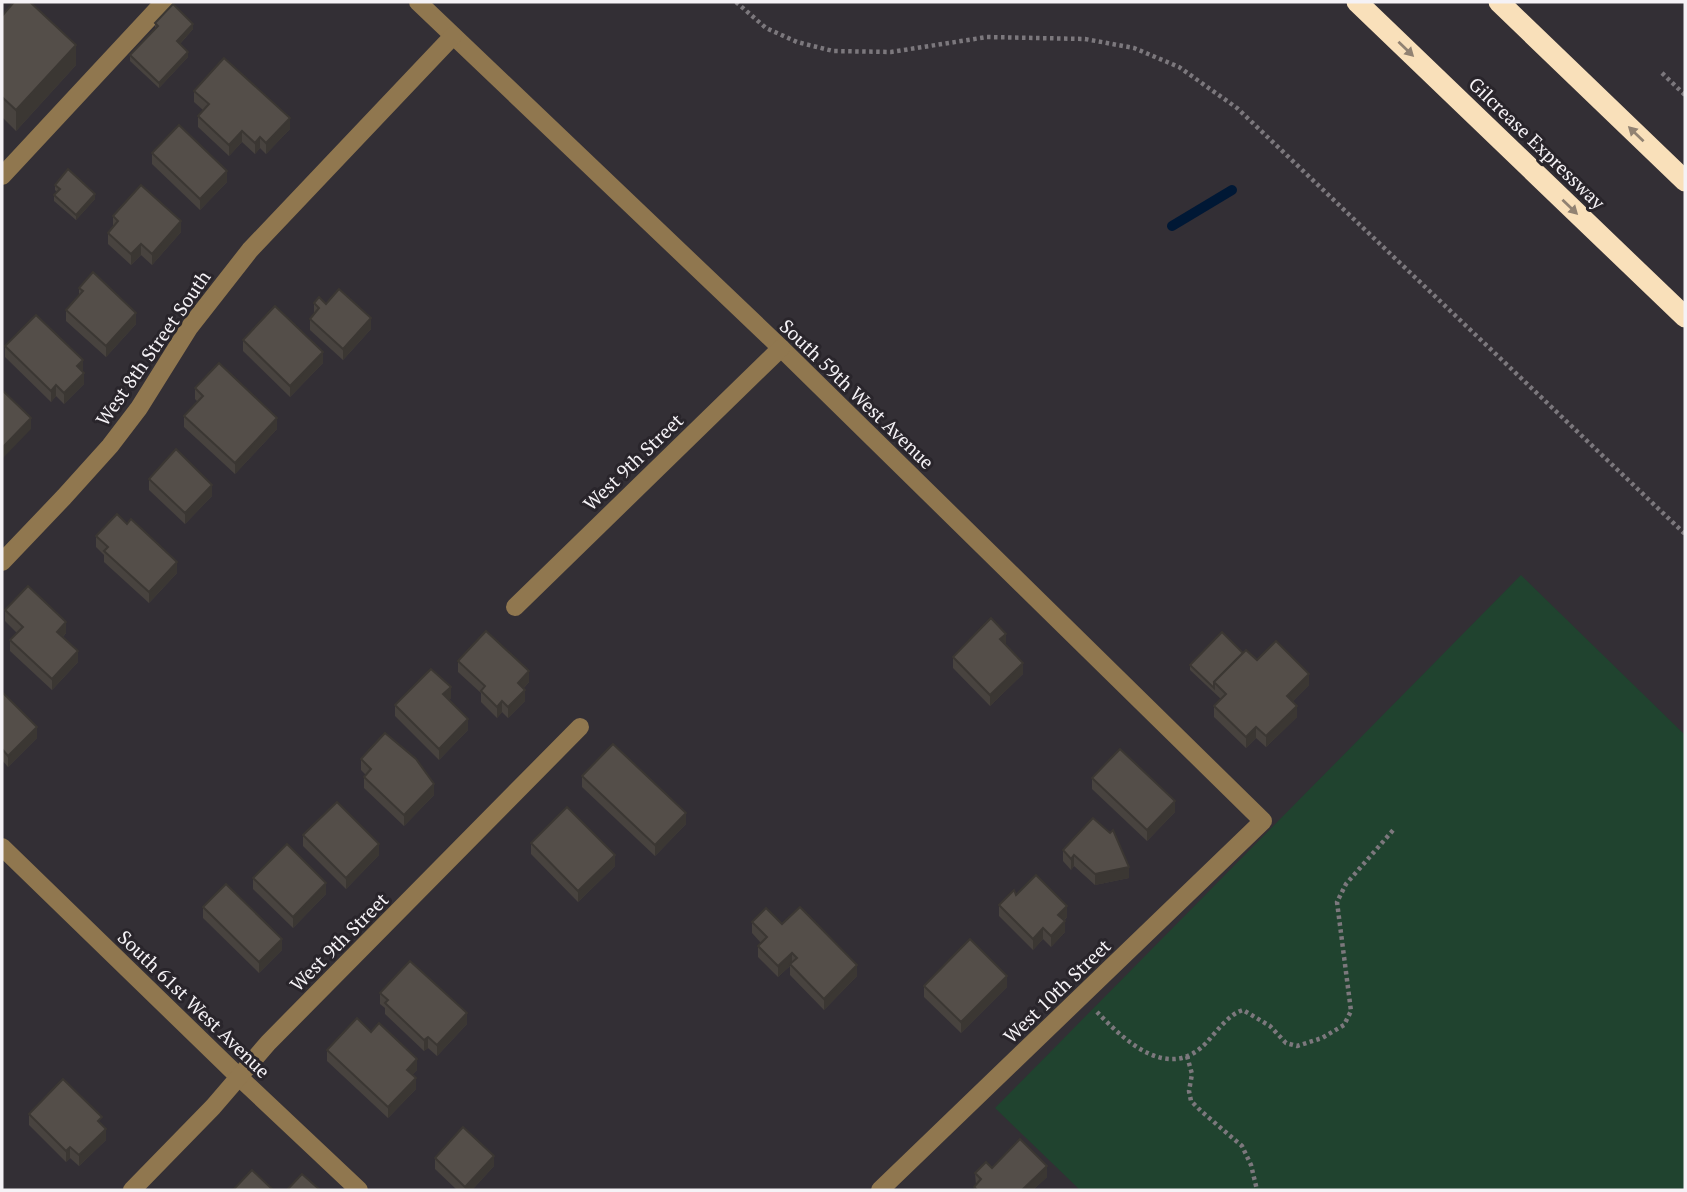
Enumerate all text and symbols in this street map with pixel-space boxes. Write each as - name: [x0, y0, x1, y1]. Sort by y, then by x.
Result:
- one-way arrow: [1397, 41, 1414, 57]
- street label: Gilcrease Expressway: [1464, 71, 1611, 215]
- one-way arrow: [1628, 126, 1645, 142]
- one-way arrow: [1561, 198, 1578, 214]
- street label: West 8th Street South: [90, 265, 216, 430]
- street label: South 59th West Avenue: [775, 313, 940, 474]
- street label: West 9th Street: [577, 408, 688, 516]
- street label: West 9th Street: [284, 887, 393, 996]
- street label: South 61st West Avenue: [113, 924, 276, 1083]
- street label: West 10th Street: [998, 933, 1116, 1048]

